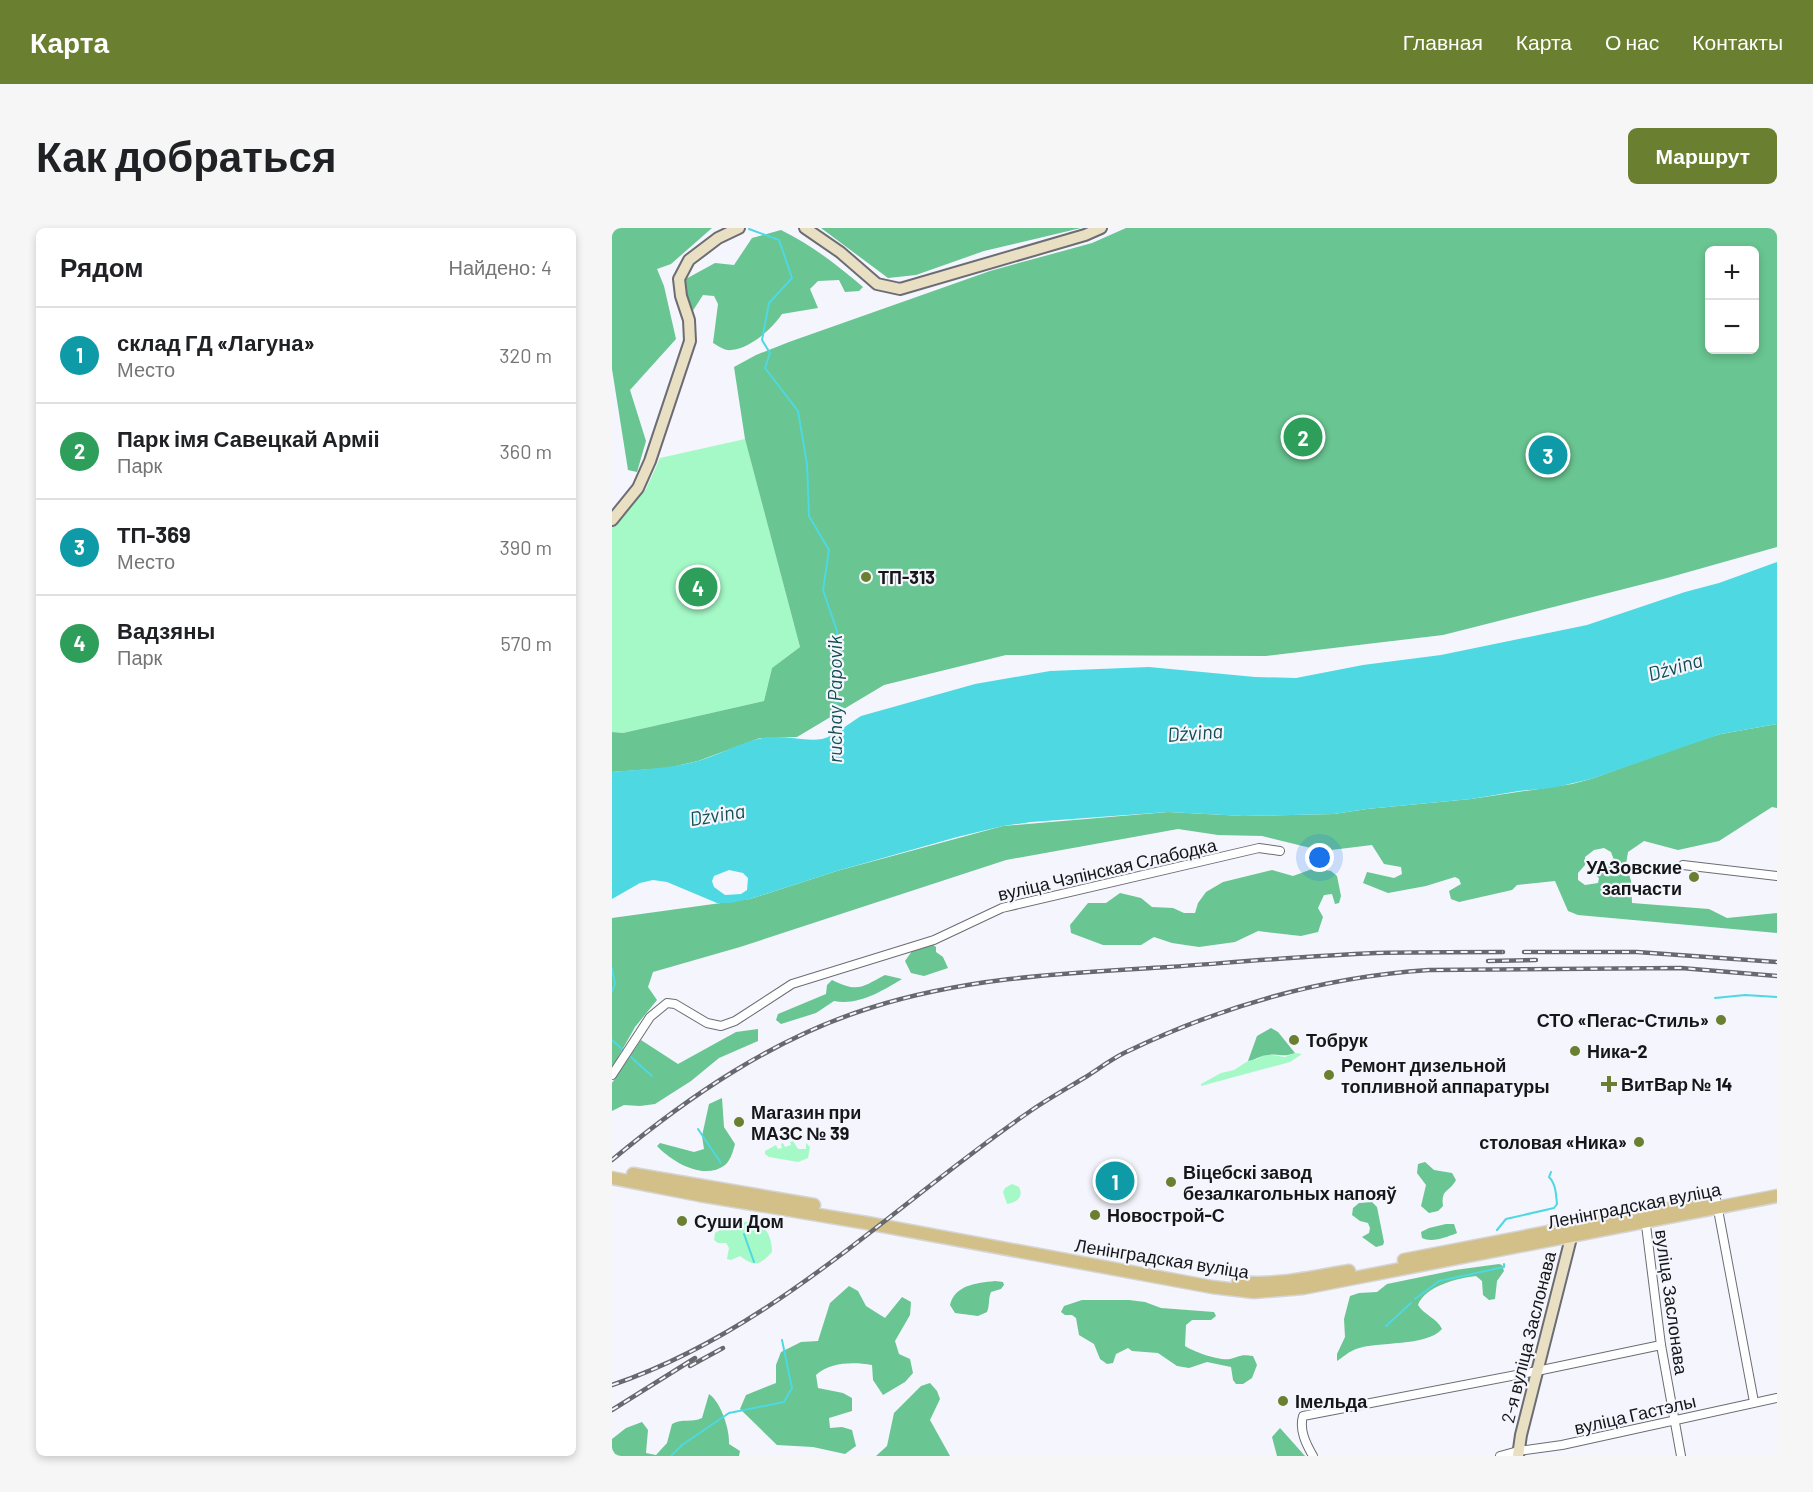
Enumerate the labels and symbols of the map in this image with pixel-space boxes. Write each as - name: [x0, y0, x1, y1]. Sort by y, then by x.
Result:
- pin: 2: [1284, 414, 1322, 460]
- pin: 3: [1528, 432, 1568, 478]
- pin: 4: [678, 564, 718, 610]
- place label: ТП-313: [878, 566, 935, 588]
- marker: ТП-313: [859, 570, 873, 584]
- water label: ruchay Papovik: [822, 635, 846, 763]
- water label: Dźvina: [1645, 647, 1705, 685]
- water label: Dźvina: [1166, 718, 1224, 746]
- water label: Dźvina: [688, 798, 746, 830]
- street label: вуліца Чэпінская Слабодка: [995, 833, 1220, 905]
- your location: [1305, 843, 1334, 872]
- place label: УАЗовские запчасти: [1586, 856, 1682, 899]
- marker: УАЗовские запчасти: [1687, 870, 1701, 884]
- place label: СТО «Пегас-Стиль»: [1537, 1009, 1709, 1031]
- marker: СТО «Пегас-Стиль»: [1714, 1013, 1728, 1027]
- place label: Тобрук: [1306, 1029, 1369, 1051]
- marker: Тобрук: [1287, 1033, 1301, 1047]
- place label: Ника-2: [1587, 1040, 1648, 1062]
- marker: Ника-2: [1568, 1044, 1582, 1058]
- place label: Ремонт дизельной топливной аппаратуры: [1341, 1054, 1550, 1097]
- marker: Ремонт дизельной топливной аппаратуры: [1322, 1068, 1336, 1082]
- place label: ВитВар № 14: [1621, 1073, 1733, 1095]
- marker: ВитВар № 14: [1602, 1077, 1616, 1091]
- place label: Магазин при МАЗС № 39: [751, 1101, 861, 1144]
- marker: Магазин при МАЗС № 39: [732, 1115, 746, 1129]
- place label: столовая «Ника»: [1479, 1131, 1627, 1153]
- marker: столовая «Ника»: [1632, 1135, 1646, 1149]
- pin: 1: [1096, 1158, 1134, 1204]
- place label: Віцебскі завод безалкагольных напояў: [1183, 1161, 1397, 1204]
- marker: Віцебскі завод безалкагольных напояў: [1164, 1175, 1178, 1189]
- street label: Ленінградская вуліца: [1546, 1177, 1723, 1233]
- place label: Новострой-С: [1107, 1204, 1225, 1226]
- marker: Новострой-С: [1088, 1208, 1102, 1222]
- place label: Суши Дом: [694, 1210, 784, 1232]
- marker: Суши Дом: [675, 1214, 689, 1228]
- street label: вуліца Заслонава: [1651, 1228, 1693, 1377]
- street label: Ленінградская вуліца: [1073, 1233, 1252, 1283]
- street label: 2-я вуліца Заслонава: [1496, 1248, 1560, 1425]
- street label: вуліца Гастэлы: [1572, 1389, 1698, 1439]
- place label: Імельда: [1295, 1390, 1368, 1412]
- marker: Імельда: [1276, 1394, 1290, 1408]

